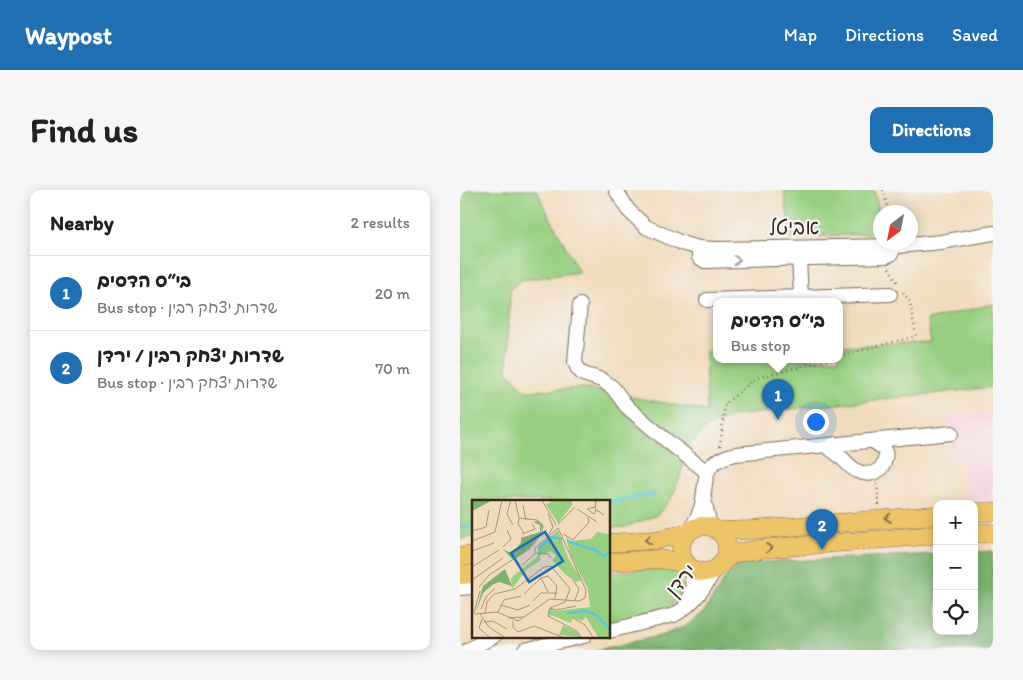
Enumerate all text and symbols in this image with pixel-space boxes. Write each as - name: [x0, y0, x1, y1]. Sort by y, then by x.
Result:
- text: Waypost: [25, 21, 112, 50]
- text: Map: [784, 24, 817, 46]
- text: Directions: [845, 24, 924, 46]
- text: Saved: [952, 24, 998, 46]
- button: Directions: [870, 107, 993, 153]
- text: Find us: [30, 109, 138, 151]
- north arrow: [873, 205, 918, 250]
- text: Nearby: [50, 210, 114, 235]
- text: 2 results: [350, 213, 410, 232]
- street label: אביטל: [769, 214, 819, 240]
- one-way arrow: [733, 255, 741, 266]
- text: בי״ס הדסים: [97, 269, 191, 292]
- text: 1: [62, 284, 70, 303]
- text: 20 m: [375, 284, 410, 303]
- text: Bus stop · שדרות יצחק רבין: [97, 298, 277, 317]
- popup: [713, 298, 843, 363]
- text: בי״ס הדסים: [731, 309, 825, 332]
- text: Bus stop: [731, 336, 790, 355]
- text: שדרות יצחק רבין / ירדן: [97, 344, 284, 367]
- text: 2: [62, 359, 70, 378]
- text: 70 m: [375, 359, 410, 378]
- text: Bus stop · שדרות יצחק רבין: [97, 373, 277, 392]
- pin: 1: [762, 379, 794, 420]
- your location: [803, 409, 829, 435]
- inset map: [472, 500, 610, 638]
- map controls: [933, 500, 978, 635]
- button: +: [933, 500, 978, 545]
- pin: 2: [806, 509, 838, 550]
- one-way arrow: [884, 512, 892, 523]
- one-way arrow: [644, 534, 652, 545]
- one-way arrow: [765, 543, 773, 554]
- button: −: [933, 545, 978, 590]
- street label: ירדן: [660, 558, 703, 602]
- button: locate: [933, 590, 978, 635]

